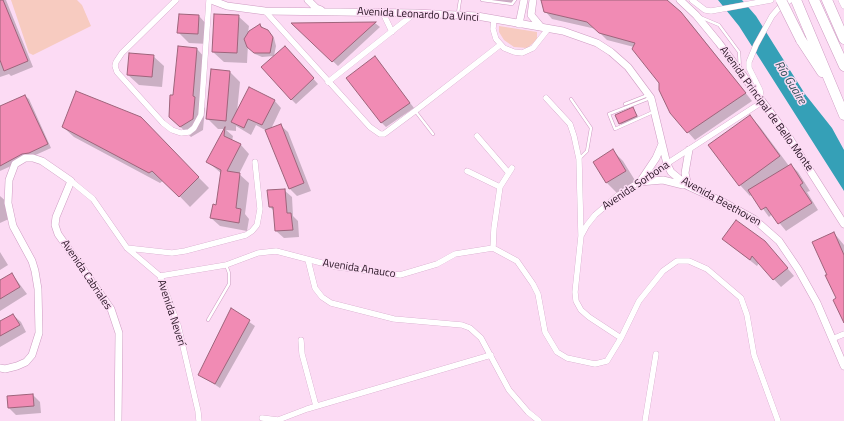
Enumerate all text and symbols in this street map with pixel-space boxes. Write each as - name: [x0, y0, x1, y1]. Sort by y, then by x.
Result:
- street label: Avenida Leonardo Da Vinci: [357, 5, 479, 25]
- street label: Avenida Principal de Bello Monte: [716, 44, 816, 174]
- water label: Río Guaire: [771, 59, 809, 107]
- street label: Avenida Sorbona: [600, 159, 672, 213]
- street label: Avenida Beethoven: [679, 175, 763, 229]
- street label: Avenida Cabriales: [58, 238, 114, 312]
- street label: Avenida Anauco: [322, 257, 396, 281]
- street label: Avenida Neverí: [154, 278, 188, 348]

